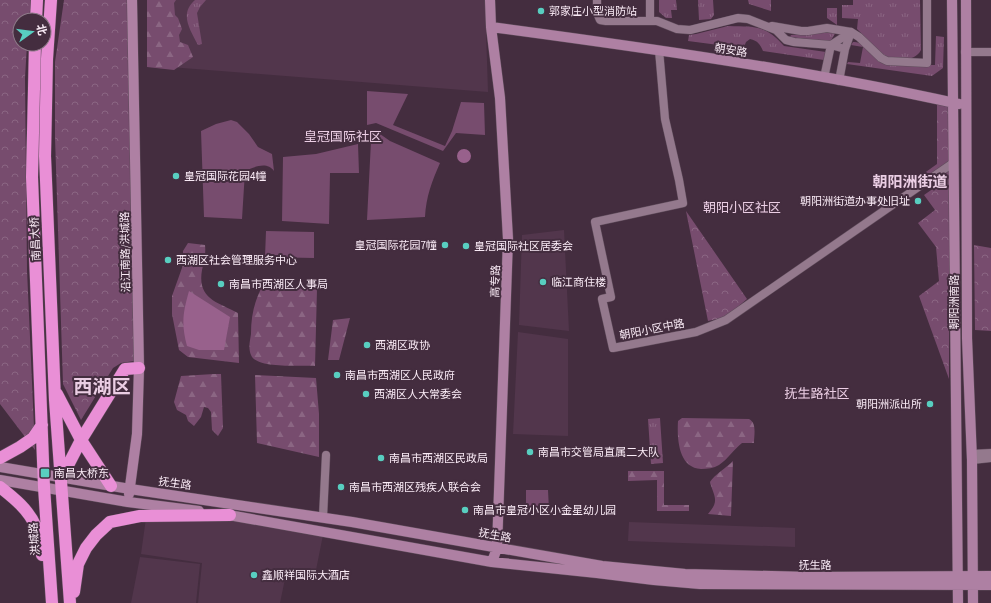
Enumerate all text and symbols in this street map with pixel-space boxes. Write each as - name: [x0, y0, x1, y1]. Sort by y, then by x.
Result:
- place label: 郭家庄小型消防站: [549, 4, 637, 19]
- marker: 郭家庄小型消防站: [536, 6, 546, 16]
- north arrow: [12, 12, 52, 52]
- text: 北: [33, 23, 50, 37]
- street label: 朝安路: [713, 41, 748, 60]
- district label: 皇冠国际社区: [304, 128, 382, 146]
- place label: 皇冠国际花园4幢: [184, 169, 266, 184]
- marker: 皇冠国际花园4幢: [171, 171, 181, 181]
- district label: 朝阳洲街道: [872, 172, 948, 193]
- place label: 朝阳洲街道办事处旧址: [800, 194, 910, 209]
- marker: 朝阳洲街道办事处旧址: [913, 196, 923, 206]
- district label: 朝阳小区社区: [703, 199, 781, 217]
- street label: 沿江南路/洪城路: [117, 211, 134, 293]
- street label: 南昌大桥: [27, 217, 44, 261]
- place label: 皇冠国际花园7幢: [355, 238, 437, 253]
- place label: 皇冠国际社区居委会: [474, 239, 573, 254]
- marker: 皇冠国际花园7幢: [440, 240, 450, 250]
- marker: 皇冠国际社区居委会: [461, 241, 471, 251]
- place label: 西湖区社会管理服务中心: [176, 253, 297, 268]
- marker: 西湖区社会管理服务中心: [163, 255, 173, 265]
- street label: 高专路: [487, 264, 504, 298]
- place label: 临江商住楼: [551, 275, 606, 290]
- street label: 朝阳洲南路: [947, 275, 962, 330]
- place label: 南昌市西湖区人事局: [229, 277, 328, 292]
- marker: 临江商住楼: [538, 277, 548, 287]
- marker: 南昌市西湖区人事局: [216, 279, 226, 289]
- street label: 朝阳小区中路: [618, 316, 686, 343]
- place label: 西湖区政协: [375, 338, 430, 353]
- marker: 西湖区政协: [362, 340, 372, 350]
- place label: 南昌市西湖区人民政府: [345, 368, 455, 383]
- marker: 南昌市西湖区人民政府: [332, 370, 342, 380]
- district label: 西湖区: [73, 374, 131, 401]
- district label: 抚生路社区: [784, 385, 850, 403]
- place label: 西湖区人大常委会: [374, 387, 462, 402]
- marker: 西湖区人大常委会: [361, 389, 371, 399]
- place label: 朝阳洲派出所: [856, 397, 922, 412]
- marker: 朝阳洲派出所: [925, 399, 935, 409]
- place label: 南昌市交管局直属二大队: [538, 445, 659, 460]
- marker: 南昌市交管局直属二大队: [525, 447, 535, 457]
- place label: 南昌市西湖区民政局: [389, 451, 488, 466]
- marker: 南昌市西湖区民政局: [376, 453, 386, 463]
- place label: 南昌大桥东: [54, 466, 109, 481]
- marker: 南昌大桥东: [39, 467, 51, 479]
- street label: 抚生路: [158, 474, 192, 493]
- place label: 南昌市西湖区残疾人联合会: [349, 480, 481, 495]
- marker: 南昌市西湖区残疾人联合会: [336, 482, 346, 492]
- place label: 南昌市皇冠小区小金星幼儿园: [473, 503, 616, 518]
- marker: 南昌市皇冠小区小金星幼儿园: [460, 505, 470, 515]
- street label: 洪城路: [26, 522, 43, 556]
- street label: 抚生路: [477, 525, 512, 546]
- street label: 抚生路: [799, 558, 832, 573]
- place label: 鑫顺祥国际大酒店: [262, 568, 350, 583]
- marker: 鑫顺祥国际大酒店: [249, 570, 259, 580]

